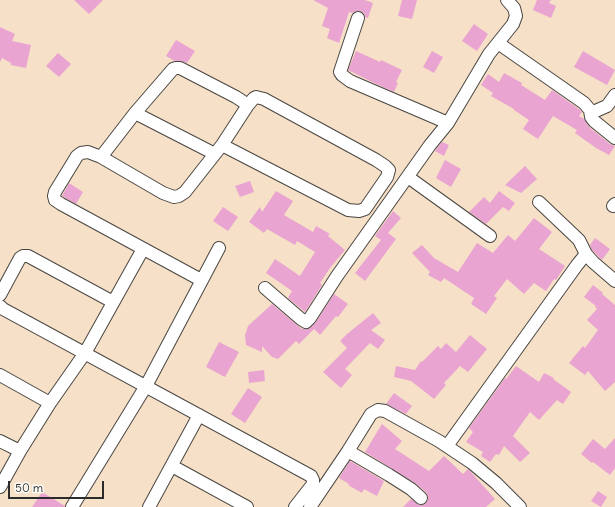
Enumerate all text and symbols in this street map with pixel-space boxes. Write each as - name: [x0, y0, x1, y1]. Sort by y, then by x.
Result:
- scale bar: [10, 473, 106, 499]
- text: 50 m: [15, 480, 43, 495]

